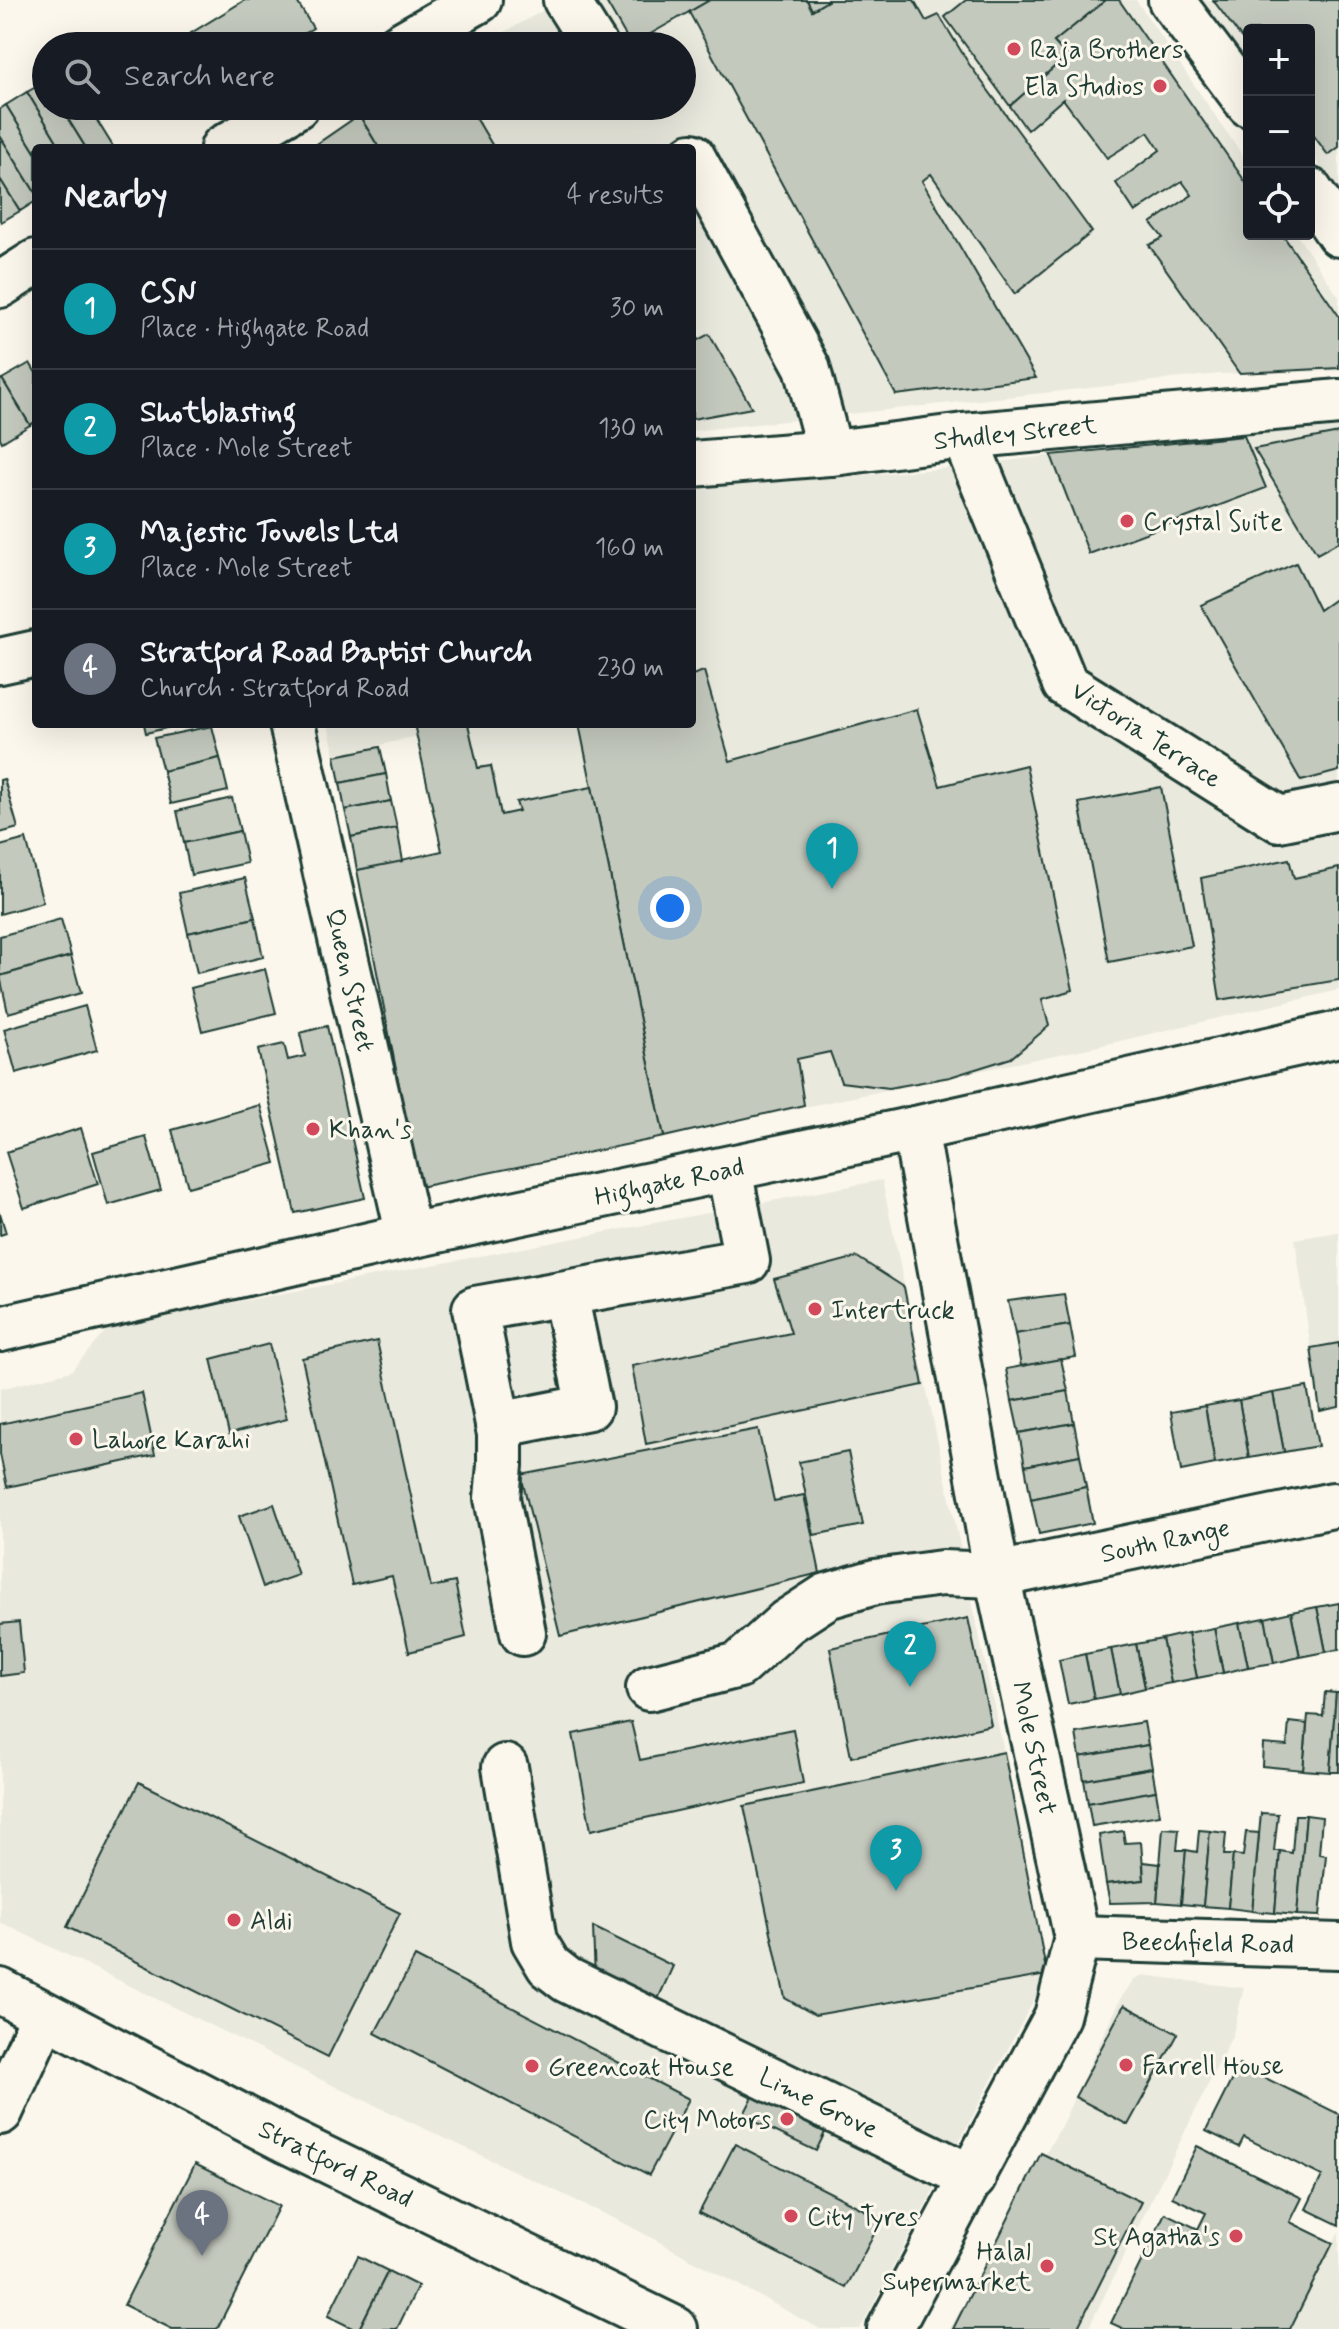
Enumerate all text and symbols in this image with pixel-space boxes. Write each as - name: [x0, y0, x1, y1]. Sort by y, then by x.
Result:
- map controls: [1243, 24, 1315, 240]
- button: +: [1243, 24, 1315, 96]
- search box: [32, 32, 696, 120]
- place label: Raja Brothers: [1030, 34, 1184, 68]
- marker: Raja Brothers: [1005, 40, 1023, 58]
- icon: search: [60, 54, 104, 98]
- text: Search here: [124, 57, 275, 96]
- place label: Ela Studios: [1024, 71, 1144, 105]
- marker: Ela Studios: [1151, 77, 1169, 95]
- button: −: [1243, 96, 1315, 168]
- button: locate: [1243, 168, 1315, 240]
- text: Nearby: [64, 174, 168, 219]
- text: 4 results: [567, 179, 664, 213]
- text: CSN: [140, 273, 196, 312]
- text: 1: [84, 292, 96, 326]
- text: 30 m: [610, 292, 664, 326]
- text: Place · Highgate Road: [140, 312, 369, 346]
- text: Shotblasting: [140, 393, 296, 432]
- street label: Studley Street: [932, 409, 1099, 459]
- text: 2: [84, 412, 96, 446]
- text: 130 m: [598, 412, 664, 446]
- text: Place · Mole Street: [140, 432, 353, 466]
- place label: Crystal Suite: [1143, 506, 1283, 540]
- marker: Crystal Suite: [1118, 512, 1136, 530]
- text: Majestic Towels Ltd: [140, 513, 399, 552]
- text: 3: [84, 532, 96, 566]
- text: 160 m: [595, 532, 664, 566]
- text: Place · Mole Street: [140, 552, 353, 586]
- text: Stratford Road Baptist Church: [140, 633, 532, 672]
- text: 4: [82, 652, 98, 686]
- text: 230 m: [597, 652, 664, 686]
- text: Church · Stratford Road: [140, 672, 410, 706]
- street label: Victoria Terrace: [1064, 674, 1228, 797]
- pin: 1: [806, 823, 858, 889]
- your location: [650, 888, 690, 928]
- street label: Queen Street: [316, 906, 382, 1055]
- place label: Khan's: [329, 1114, 412, 1148]
- marker: Khan's: [304, 1120, 322, 1138]
- street label: Highgate Road: [592, 1151, 748, 1218]
- place label: Intertruck: [831, 1294, 955, 1328]
- marker: Intertruck: [806, 1300, 824, 1318]
- place label: Lahore Karahi: [92, 1424, 250, 1458]
- marker: Lahore Karahi: [67, 1430, 85, 1448]
- street label: South Range: [1098, 1512, 1233, 1574]
- pin: 2: [884, 1621, 936, 1687]
- street label: Mole Street: [1002, 1679, 1064, 1818]
- pin: 3: [870, 1825, 922, 1891]
- place label: Aldi: [250, 1905, 293, 1939]
- marker: Aldi: [225, 1911, 243, 1929]
- street label: Beechfield Road: [1122, 1925, 1294, 1963]
- place label: Farrell House: [1142, 2050, 1284, 2084]
- place label: Greencoat House: [548, 2051, 734, 2085]
- marker: Farrell House: [1117, 2056, 1135, 2074]
- marker: Greencoat House: [523, 2057, 541, 2075]
- street label: Lime Grove: [753, 2060, 883, 2147]
- place label: City Motors: [643, 2104, 771, 2138]
- marker: City Motors: [778, 2110, 796, 2128]
- street label: Stratford Road: [252, 2113, 418, 2219]
- pin: 4: [176, 2190, 228, 2256]
- place label: City Tyres: [807, 2201, 918, 2235]
- marker: City Tyres: [782, 2207, 800, 2225]
- place label: St Agatha's: [1093, 2221, 1220, 2257]
- marker: St Agatha's: [1227, 2227, 1245, 2245]
- place label: Halal Supermarket: [883, 2236, 1031, 2300]
- marker: Halal Supermarket: [1038, 2257, 1056, 2275]

